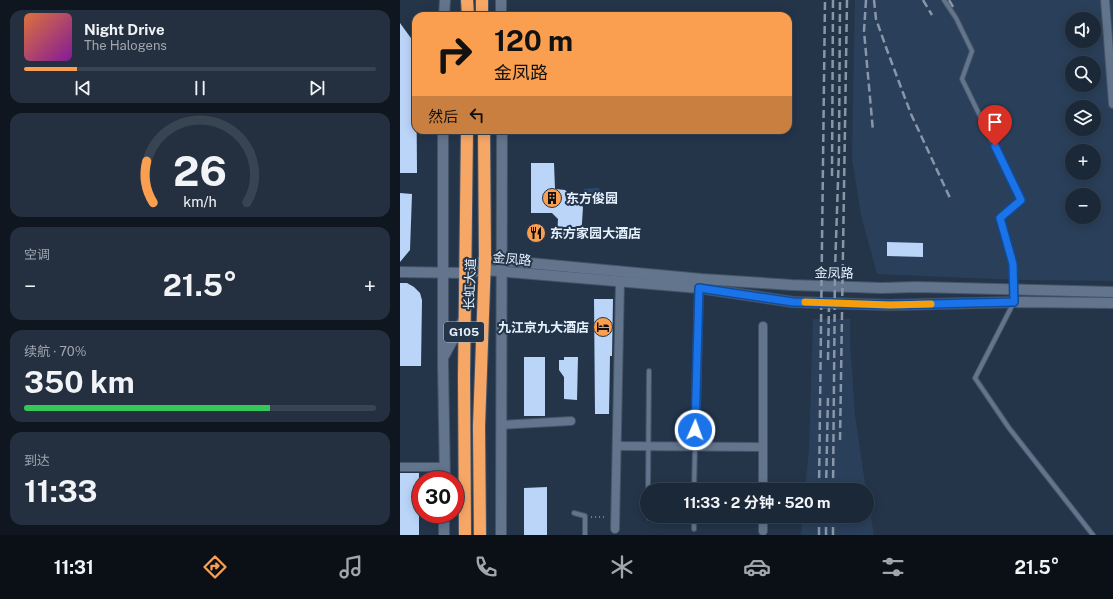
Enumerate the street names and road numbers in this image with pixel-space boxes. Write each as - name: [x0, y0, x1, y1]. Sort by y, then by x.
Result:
- street label: 金凤路: [492, 250, 532, 268]
- street label: 长虹大道: [462, 258, 478, 310]
- street label: 金凤路: [814, 265, 854, 281]
- road number: G105: [444, 322, 484, 342]

